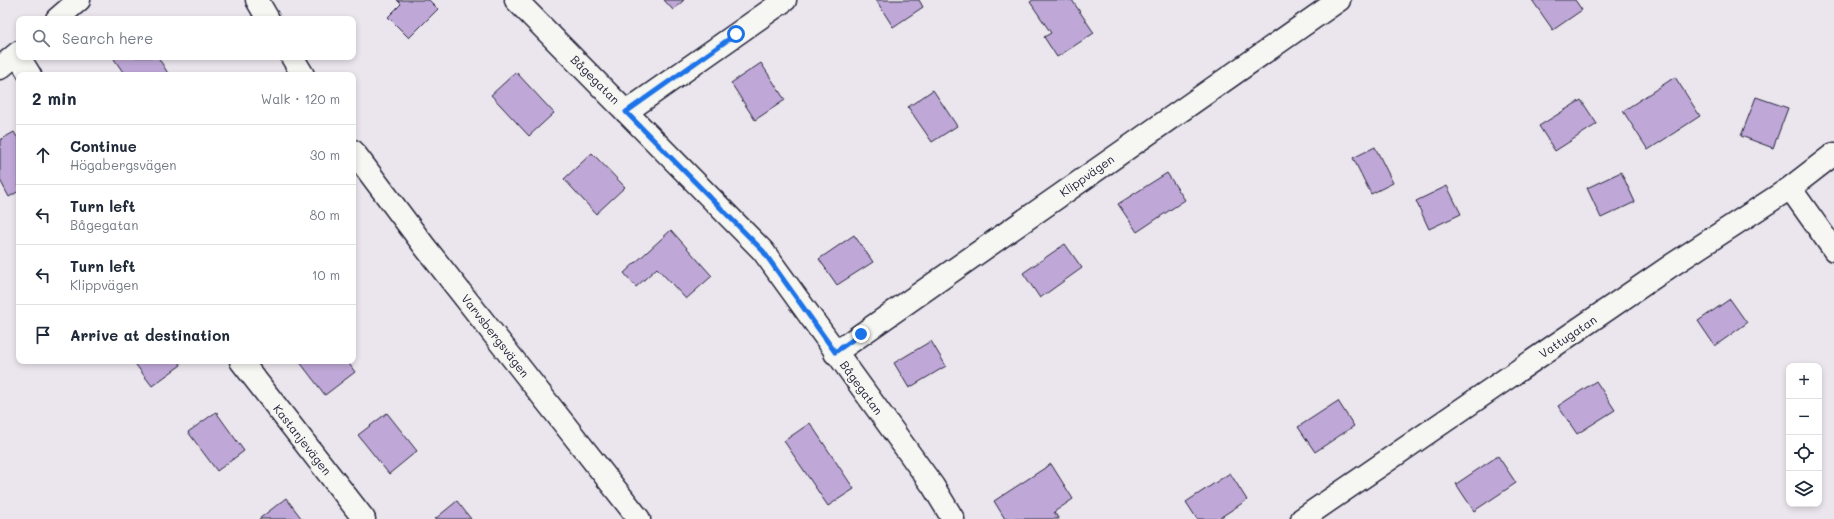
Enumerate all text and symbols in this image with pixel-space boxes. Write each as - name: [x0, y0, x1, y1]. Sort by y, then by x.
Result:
- search box: [16, 16, 356, 60]
- route start: [727, 25, 745, 43]
- icon: search: [30, 27, 52, 49]
- text: Search here: [62, 28, 153, 48]
- street label: Bågegatan: [568, 51, 624, 107]
- text: 2 min: [32, 87, 77, 109]
- text: Walk · 120 m: [261, 90, 340, 107]
- text: Continue: [70, 136, 137, 156]
- icon: ahead: [32, 144, 54, 166]
- text: 30 m: [310, 146, 340, 163]
- street label: Klippvägen: [1056, 151, 1117, 200]
- text: Högabergsvägen: [70, 156, 177, 173]
- text: Turn left: [70, 196, 135, 216]
- icon: left: [32, 204, 54, 226]
- text: 80 m: [310, 206, 340, 223]
- text: Bågegatan: [70, 216, 138, 233]
- text: Turn left: [70, 256, 135, 276]
- icon: left: [32, 264, 54, 286]
- text: 10 m: [312, 266, 340, 283]
- text: Klippvägen: [70, 276, 138, 293]
- street label: Varvsbergsvägen: [458, 290, 533, 380]
- street label: Vattugatan: [1536, 311, 1599, 361]
- icon: arrive: [32, 324, 54, 346]
- text: Arrive at destination: [70, 325, 230, 345]
- route end: [852, 325, 870, 343]
- street label: Bågegatan: [837, 357, 887, 418]
- map controls: [1786, 363, 1822, 507]
- button: +: [1786, 363, 1822, 399]
- button: −: [1786, 399, 1822, 435]
- street label: Kastanjevägen: [270, 401, 336, 478]
- button: locate: [1786, 435, 1822, 471]
- button: layers: [1786, 471, 1822, 507]

